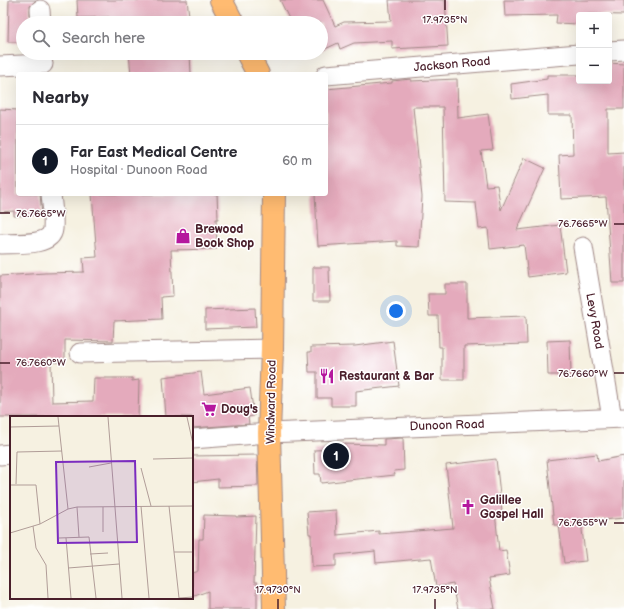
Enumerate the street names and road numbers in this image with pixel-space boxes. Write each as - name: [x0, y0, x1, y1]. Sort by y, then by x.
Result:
- street label: Jackson Road: [413, 54, 491, 75]
- street label: Levy Road: [582, 292, 607, 350]
- street label: Windward Road: [263, 360, 280, 444]
- street label: Dunoon Road: [409, 417, 485, 434]

